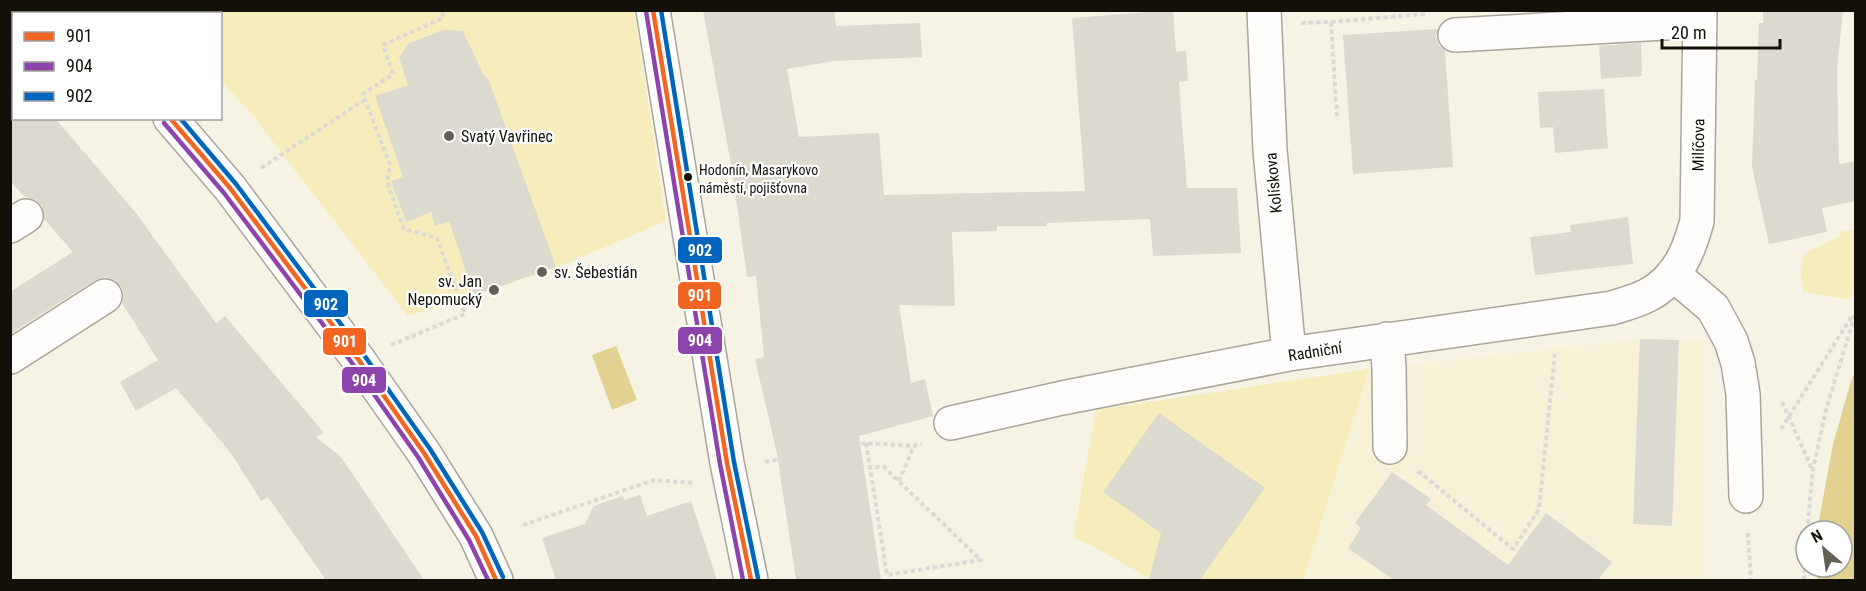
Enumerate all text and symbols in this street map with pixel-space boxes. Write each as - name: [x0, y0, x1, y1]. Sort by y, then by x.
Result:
- legend: [12, 12, 222, 120]
- scale bar: [1662, 12, 1780, 50]
- text: 20 m: [1671, 22, 1706, 43]
- text: 901: [66, 25, 93, 46]
- text: 904: [66, 55, 93, 76]
- text: 902: [66, 85, 93, 106]
- street label: Milíčova: [1689, 118, 1708, 172]
- place label: Svatý Vavřinec: [461, 127, 553, 146]
- marker: Svatý Vavřinec: [442, 129, 456, 143]
- street label: Kolískova: [1261, 152, 1286, 214]
- place label: Hodonín, Masarykovo náměstí, pojišťovna: [699, 162, 818, 196]
- marker: Hodonín, Masarykovo náměstí, pojišťovna: [682, 171, 694, 183]
- line badge: 902: [677, 236, 723, 264]
- text: 902: [688, 241, 712, 260]
- place label: sv. Šebestián: [554, 263, 638, 282]
- marker: sv. Šebestián: [535, 265, 549, 279]
- place label: sv. Jan Nepomucký: [408, 272, 482, 309]
- line badge: 901: [677, 281, 722, 310]
- marker: sv. Jan Nepomucký: [487, 283, 501, 297]
- text: 901: [688, 286, 712, 305]
- line badge: 902: [303, 289, 349, 318]
- text: 902: [314, 295, 338, 314]
- line badge: 904: [677, 326, 723, 355]
- line badge: 901: [322, 327, 367, 356]
- text: 904: [688, 331, 712, 350]
- text: 901: [333, 332, 357, 351]
- street label: Radniční: [1287, 338, 1345, 365]
- line badge: 904: [341, 366, 387, 394]
- text: 904: [352, 371, 376, 390]
- north arrow: [1794, 519, 1854, 579]
- text: N: [1808, 526, 1826, 547]

